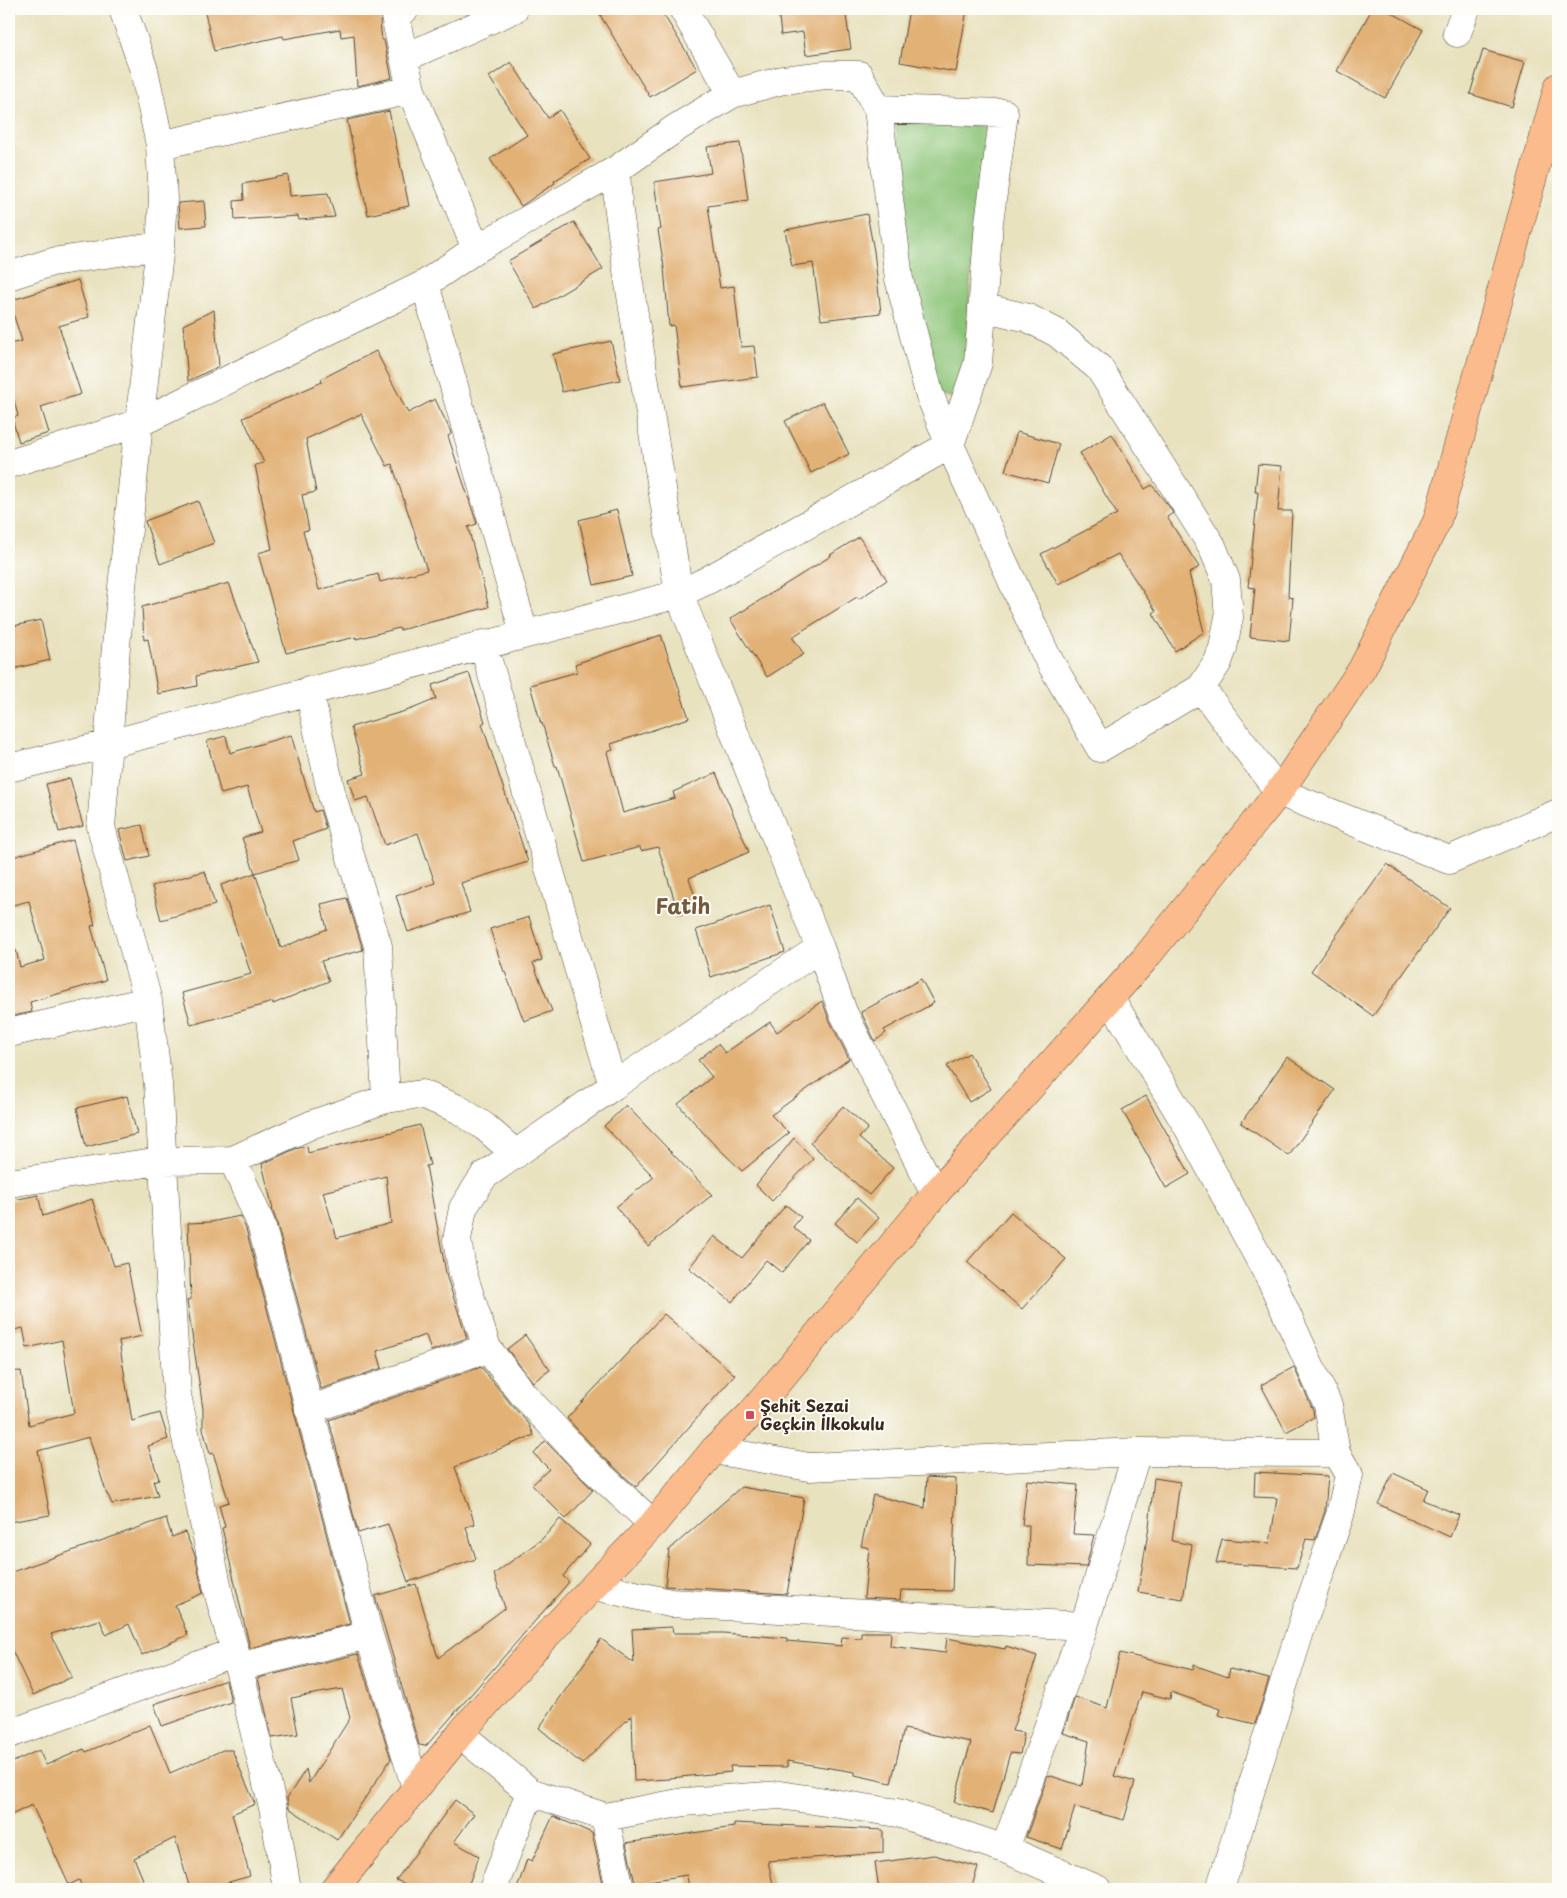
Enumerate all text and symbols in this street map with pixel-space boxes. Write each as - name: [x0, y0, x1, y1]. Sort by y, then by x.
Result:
- district label: Fatih: [656, 889, 710, 921]
- place label: Şehit Sezai Geçkin İlkokulu: [760, 1393, 885, 1435]
- marker: Şehit Sezai Geçkin İlkokulu: [744, 1409, 756, 1421]

